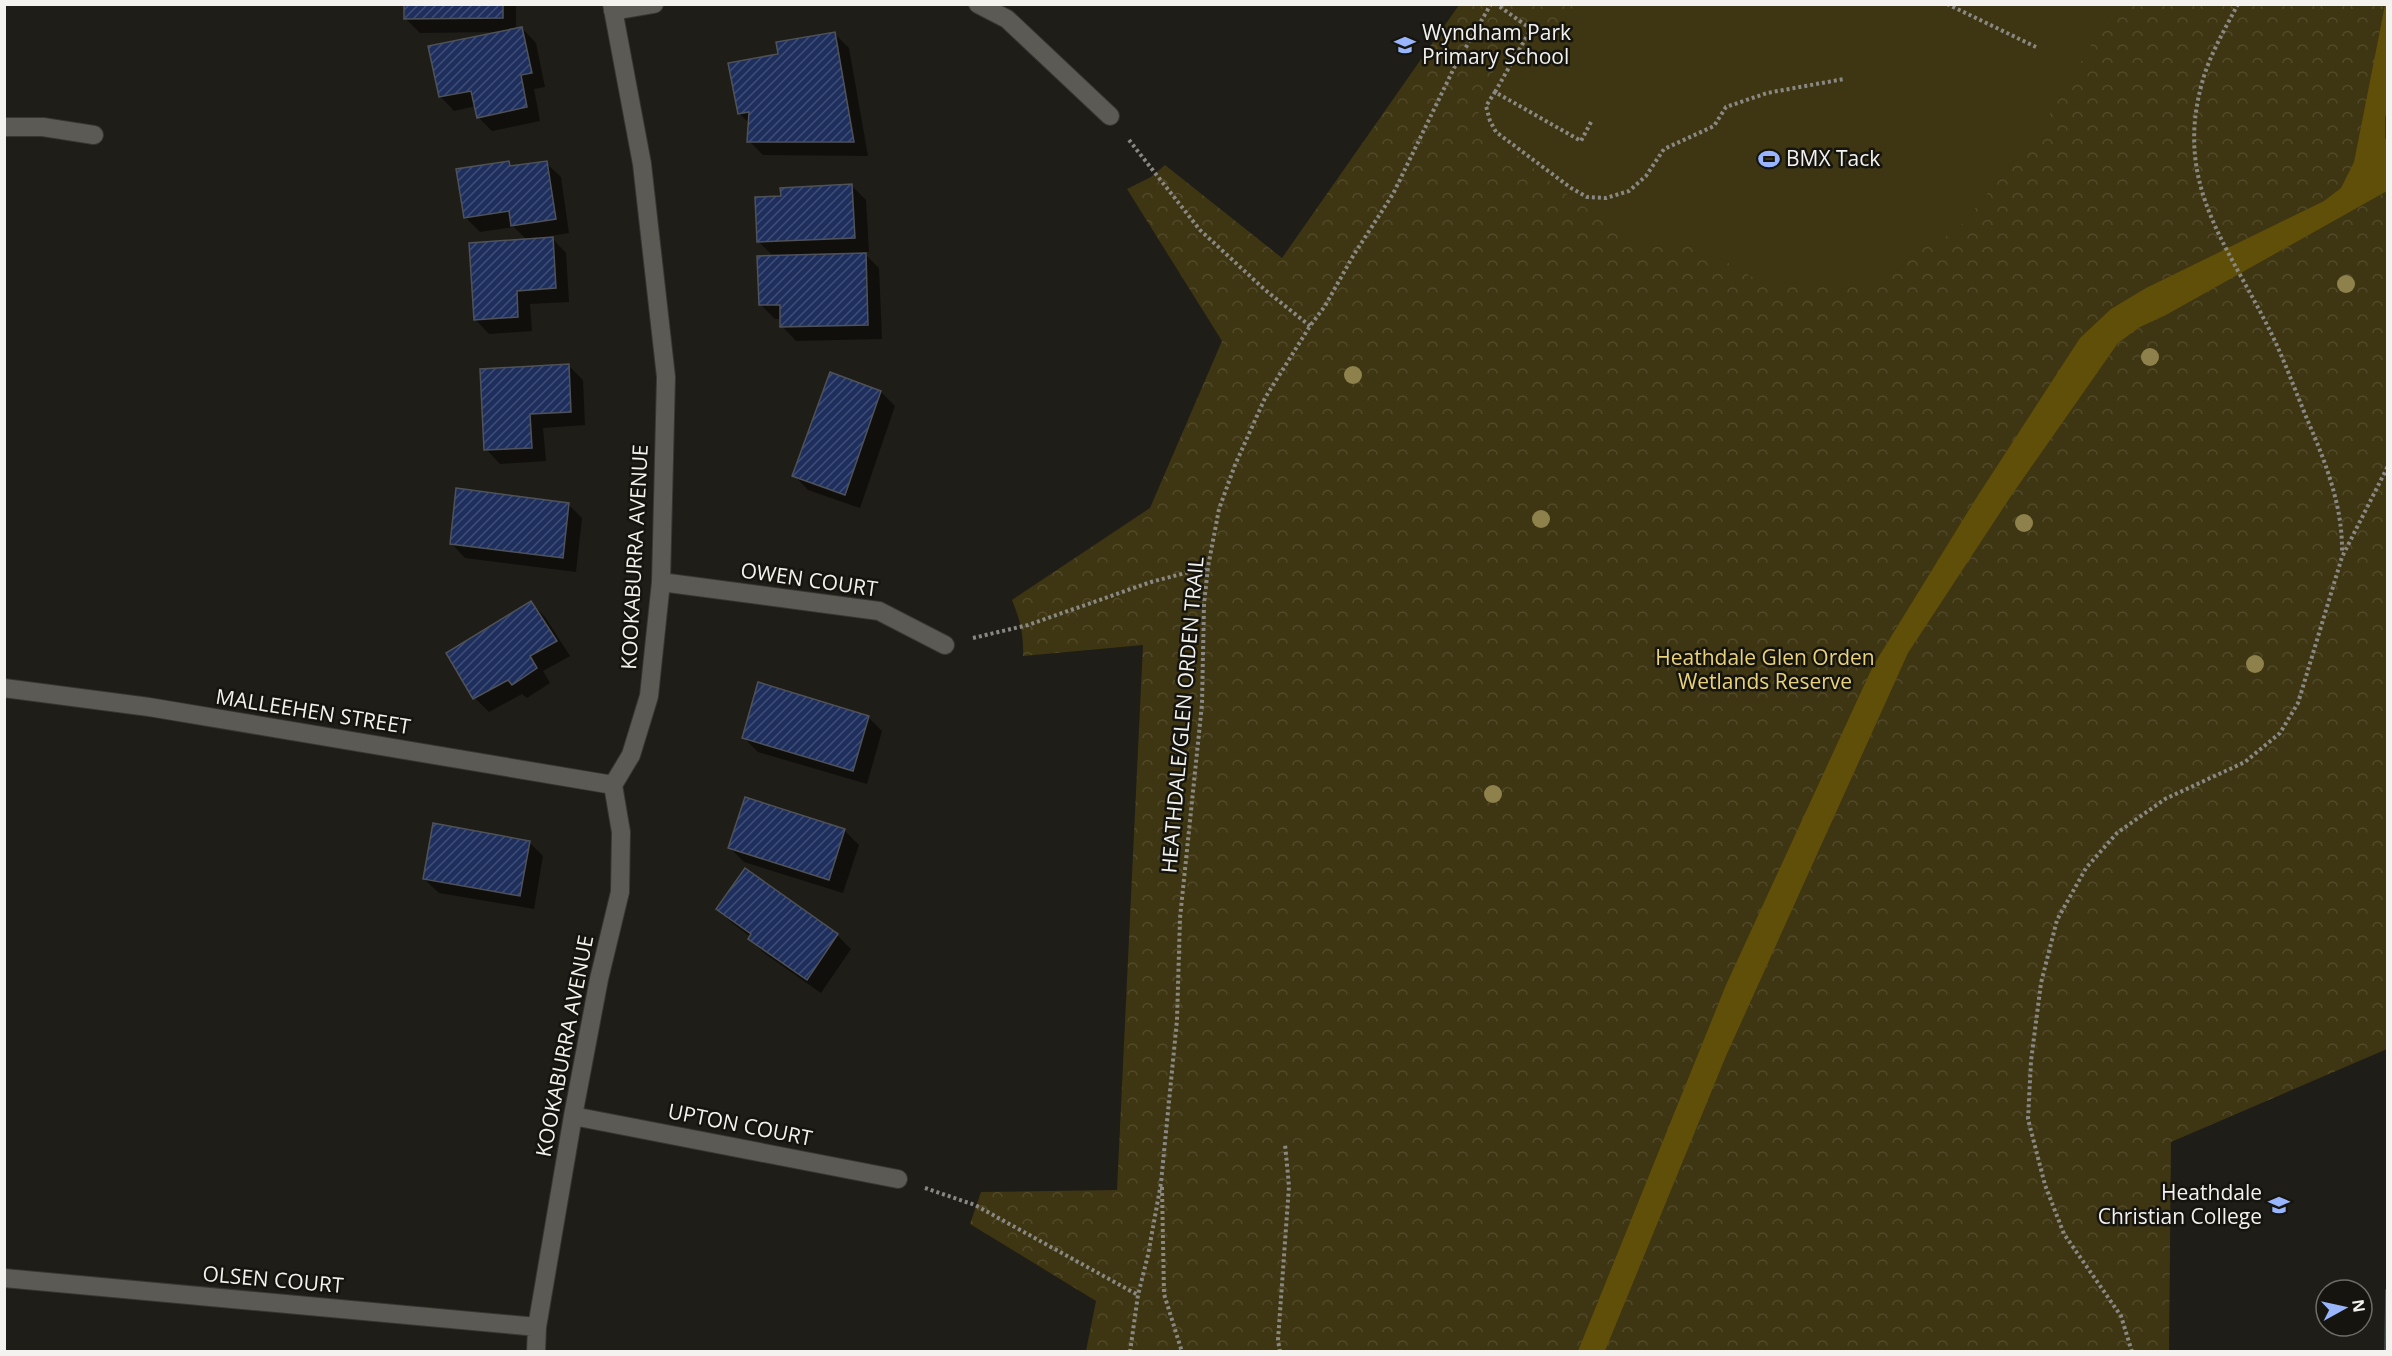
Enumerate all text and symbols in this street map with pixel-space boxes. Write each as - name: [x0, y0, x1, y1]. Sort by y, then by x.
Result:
- place label: Wyndham Park Primary School: [1422, 18, 1571, 70]
- school or university icon: Wyndham Park Primary School: [1393, 33, 1417, 57]
- place label: BMX Tack: [1786, 144, 1880, 172]
- sports icon: BMX Tack: [1757, 147, 1781, 171]
- street label: KOOKABURRA AVENUE: [614, 444, 654, 670]
- street label: HEATHDALE/GLEN ORDEN TRAIL: [1154, 555, 1210, 874]
- street label: OWEN COURT: [739, 556, 880, 603]
- park label: Heathdale Glen Orden Wetlands Reserve: [1655, 643, 1875, 695]
- street label: MALLEEHEN STREET: [214, 682, 413, 740]
- street label: KOOKABURRA AVENUE: [529, 932, 599, 1159]
- street label: UPTON COURT: [666, 1096, 815, 1152]
- place label: Heathdale Christian College: [2098, 1178, 2262, 1230]
- school or university icon: Heathdale Christian College: [2267, 1193, 2291, 1217]
- street label: OLSEN COURT: [202, 1259, 345, 1299]
- north arrow: [2314, 1278, 2374, 1338]
- text: N: [2347, 1298, 2371, 1314]

